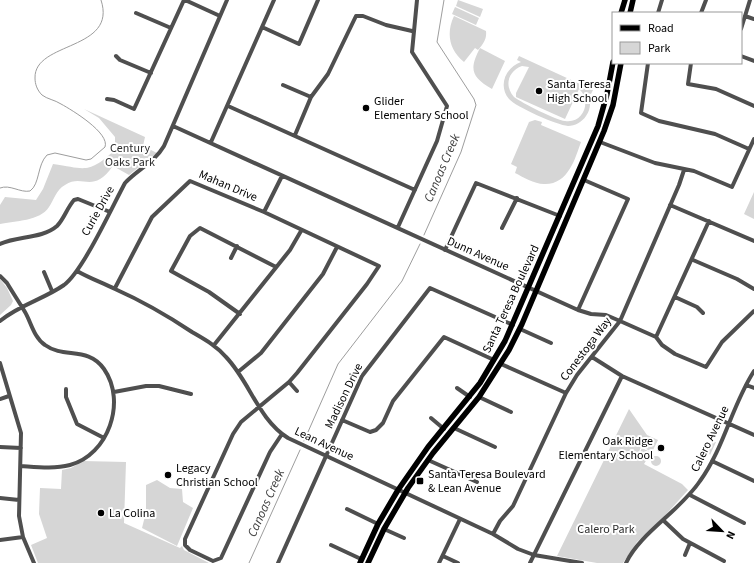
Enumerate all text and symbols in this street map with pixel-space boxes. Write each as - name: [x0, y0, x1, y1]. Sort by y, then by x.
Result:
- legend: [612, 12, 742, 64]
- text: Road: [648, 20, 674, 37]
- text: Park: [648, 40, 670, 57]
- place label: Santa Teresa High School: [547, 76, 611, 107]
- marker: Santa Teresa High School: [534, 86, 544, 96]
- place label: Glider Elementary School: [374, 93, 469, 124]
- marker: Glider Elementary School: [361, 103, 371, 113]
- water label: Canoas Creek: [420, 130, 465, 205]
- park label: Century Oaks Park: [105, 140, 155, 171]
- street label: Mahan Drive: [196, 166, 260, 206]
- street label: Curie Drive: [77, 183, 119, 239]
- street label: Dunn Avenue: [444, 233, 512, 275]
- street label: Santa Teresa Boulevard: [478, 242, 544, 356]
- street label: Conestoga Way: [556, 313, 616, 385]
- street label: Madison Drive: [321, 360, 367, 432]
- street label: Calero Avenue: [687, 403, 733, 475]
- street label: Lean Avenue: [292, 423, 356, 465]
- place label: Oak Ridge Elementary School: [558, 433, 653, 464]
- marker: Oak Ridge Elementary School: [656, 443, 666, 453]
- place label: Legacy Christian School: [176, 460, 258, 491]
- water label: Canoas Creek: [243, 465, 289, 540]
- place label: Santa Teresa Boulevard & Lean Avenue: [428, 466, 546, 497]
- marker: Legacy Christian School: [163, 470, 173, 480]
- marker: Santa Teresa Boulevard & Lean Avenue: [415, 476, 425, 486]
- place label: La Colina: [109, 505, 155, 522]
- marker: La Colina: [96, 508, 106, 518]
- north arrow: [702, 511, 742, 551]
- park label: Calero Park: [577, 521, 635, 538]
- text: N: [722, 529, 739, 542]

